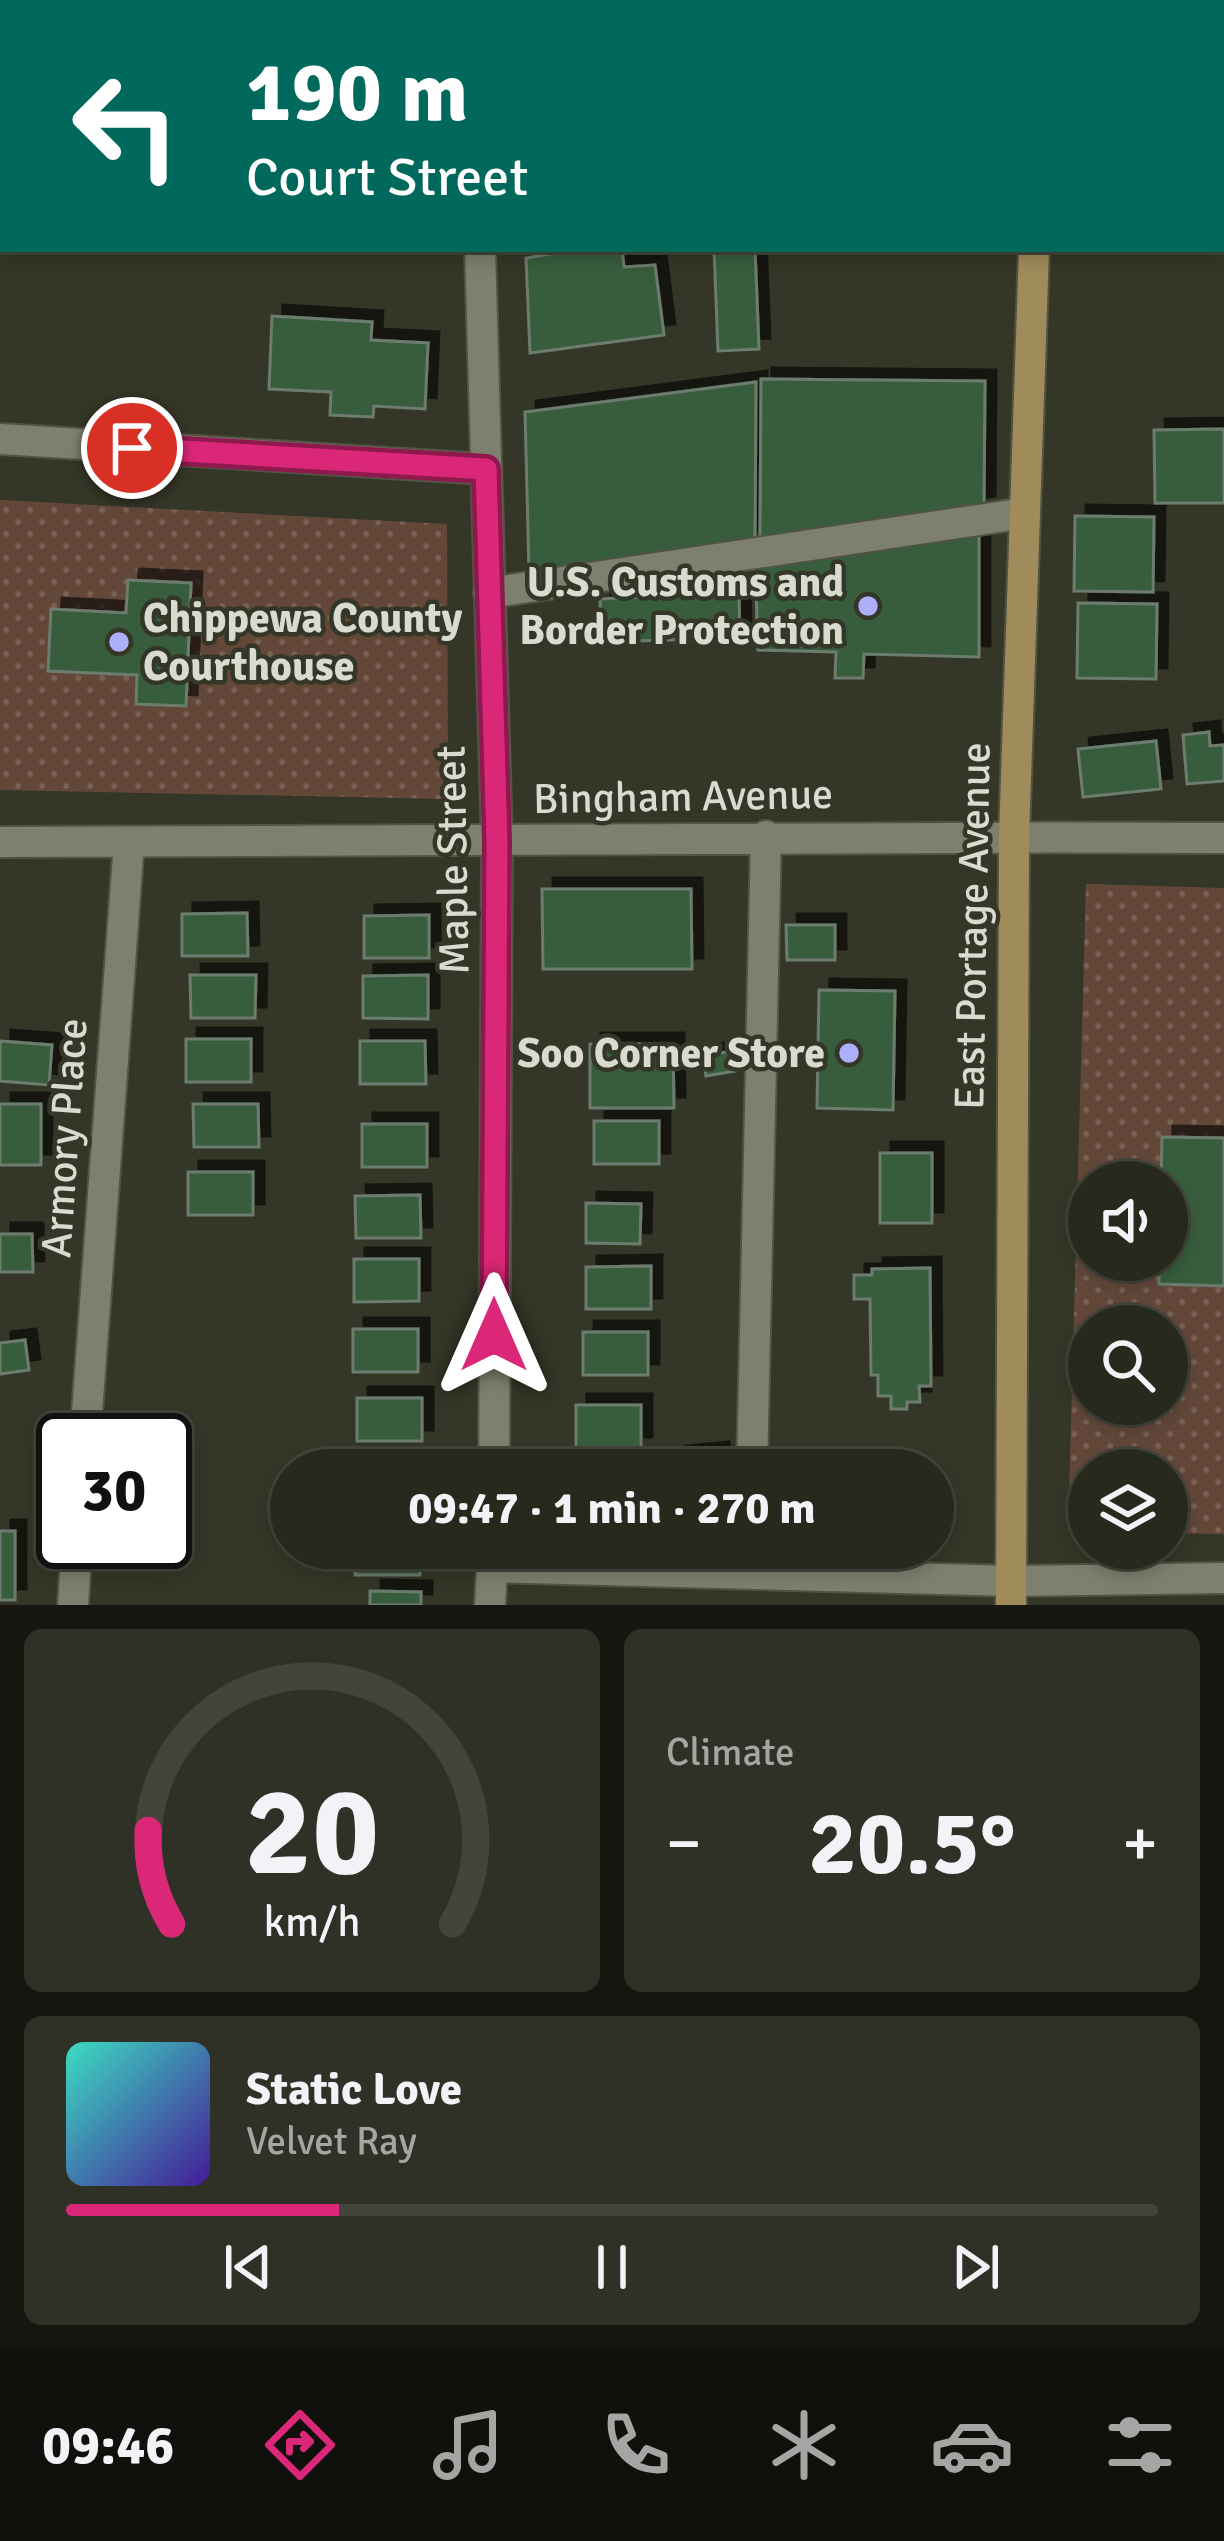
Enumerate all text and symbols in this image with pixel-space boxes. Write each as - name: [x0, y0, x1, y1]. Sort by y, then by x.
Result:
- text: 190 m: [246, 41, 468, 145]
- icon: left: [48, 48, 204, 204]
- text: Court Street: [246, 144, 528, 211]
- pin: [81, 397, 183, 499]
- icon: arrive: [99, 415, 165, 481]
- place label: U.S. Customs and Border Protection: [519, 557, 844, 656]
- place label: Chippewa County Courthouse: [143, 593, 462, 692]
- marker: U.S. Customs and Border Protection: [855, 593, 881, 619]
- marker: Chippewa County Courthouse: [106, 629, 132, 655]
- street label: East Portage Avenue: [944, 742, 1002, 1110]
- street label: Maple Street: [426, 745, 480, 975]
- street label: Bingham Avenue: [533, 769, 833, 825]
- street label: Armory Place: [31, 1017, 99, 1259]
- place label: Soo Corner Store: [517, 1028, 825, 1079]
- marker: Soo Corner Store: [836, 1040, 862, 1066]
- map controls: [1068, 1161, 1188, 1569]
- button: sound: [1068, 1161, 1188, 1281]
- position arrow: [431, 1272, 557, 1398]
- button: search: [1068, 1305, 1188, 1425]
- speed limit sign: 30: [36, 1413, 192, 1569]
- button: layers: [1068, 1449, 1188, 1569]
- text: 09:47 · 1 min · 270 m: [408, 1481, 816, 1536]
- text: Climate: [666, 1728, 795, 1776]
- text: 20: [245, 1756, 379, 1909]
- text: 20.5°: [808, 1788, 1016, 1899]
- text: −: [666, 1803, 702, 1884]
- text: +: [1122, 1803, 1158, 1884]
- text: km/h: [263, 1895, 361, 1948]
- text: Static Love: [246, 2062, 462, 2117]
- text: Velvet Ray: [246, 2117, 417, 2165]
- icon: previous: [215, 2234, 281, 2300]
- icon: pause: [579, 2234, 645, 2300]
- icon: next: [943, 2234, 1009, 2300]
- icon: directions: [258, 2403, 342, 2487]
- icon: music: [426, 2403, 510, 2487]
- icon: phone: [594, 2403, 678, 2487]
- icon: climate: [762, 2403, 846, 2487]
- icon: car: [930, 2403, 1014, 2487]
- icon: filters: [1098, 2403, 1182, 2487]
- text: 09:46: [42, 2412, 175, 2479]

